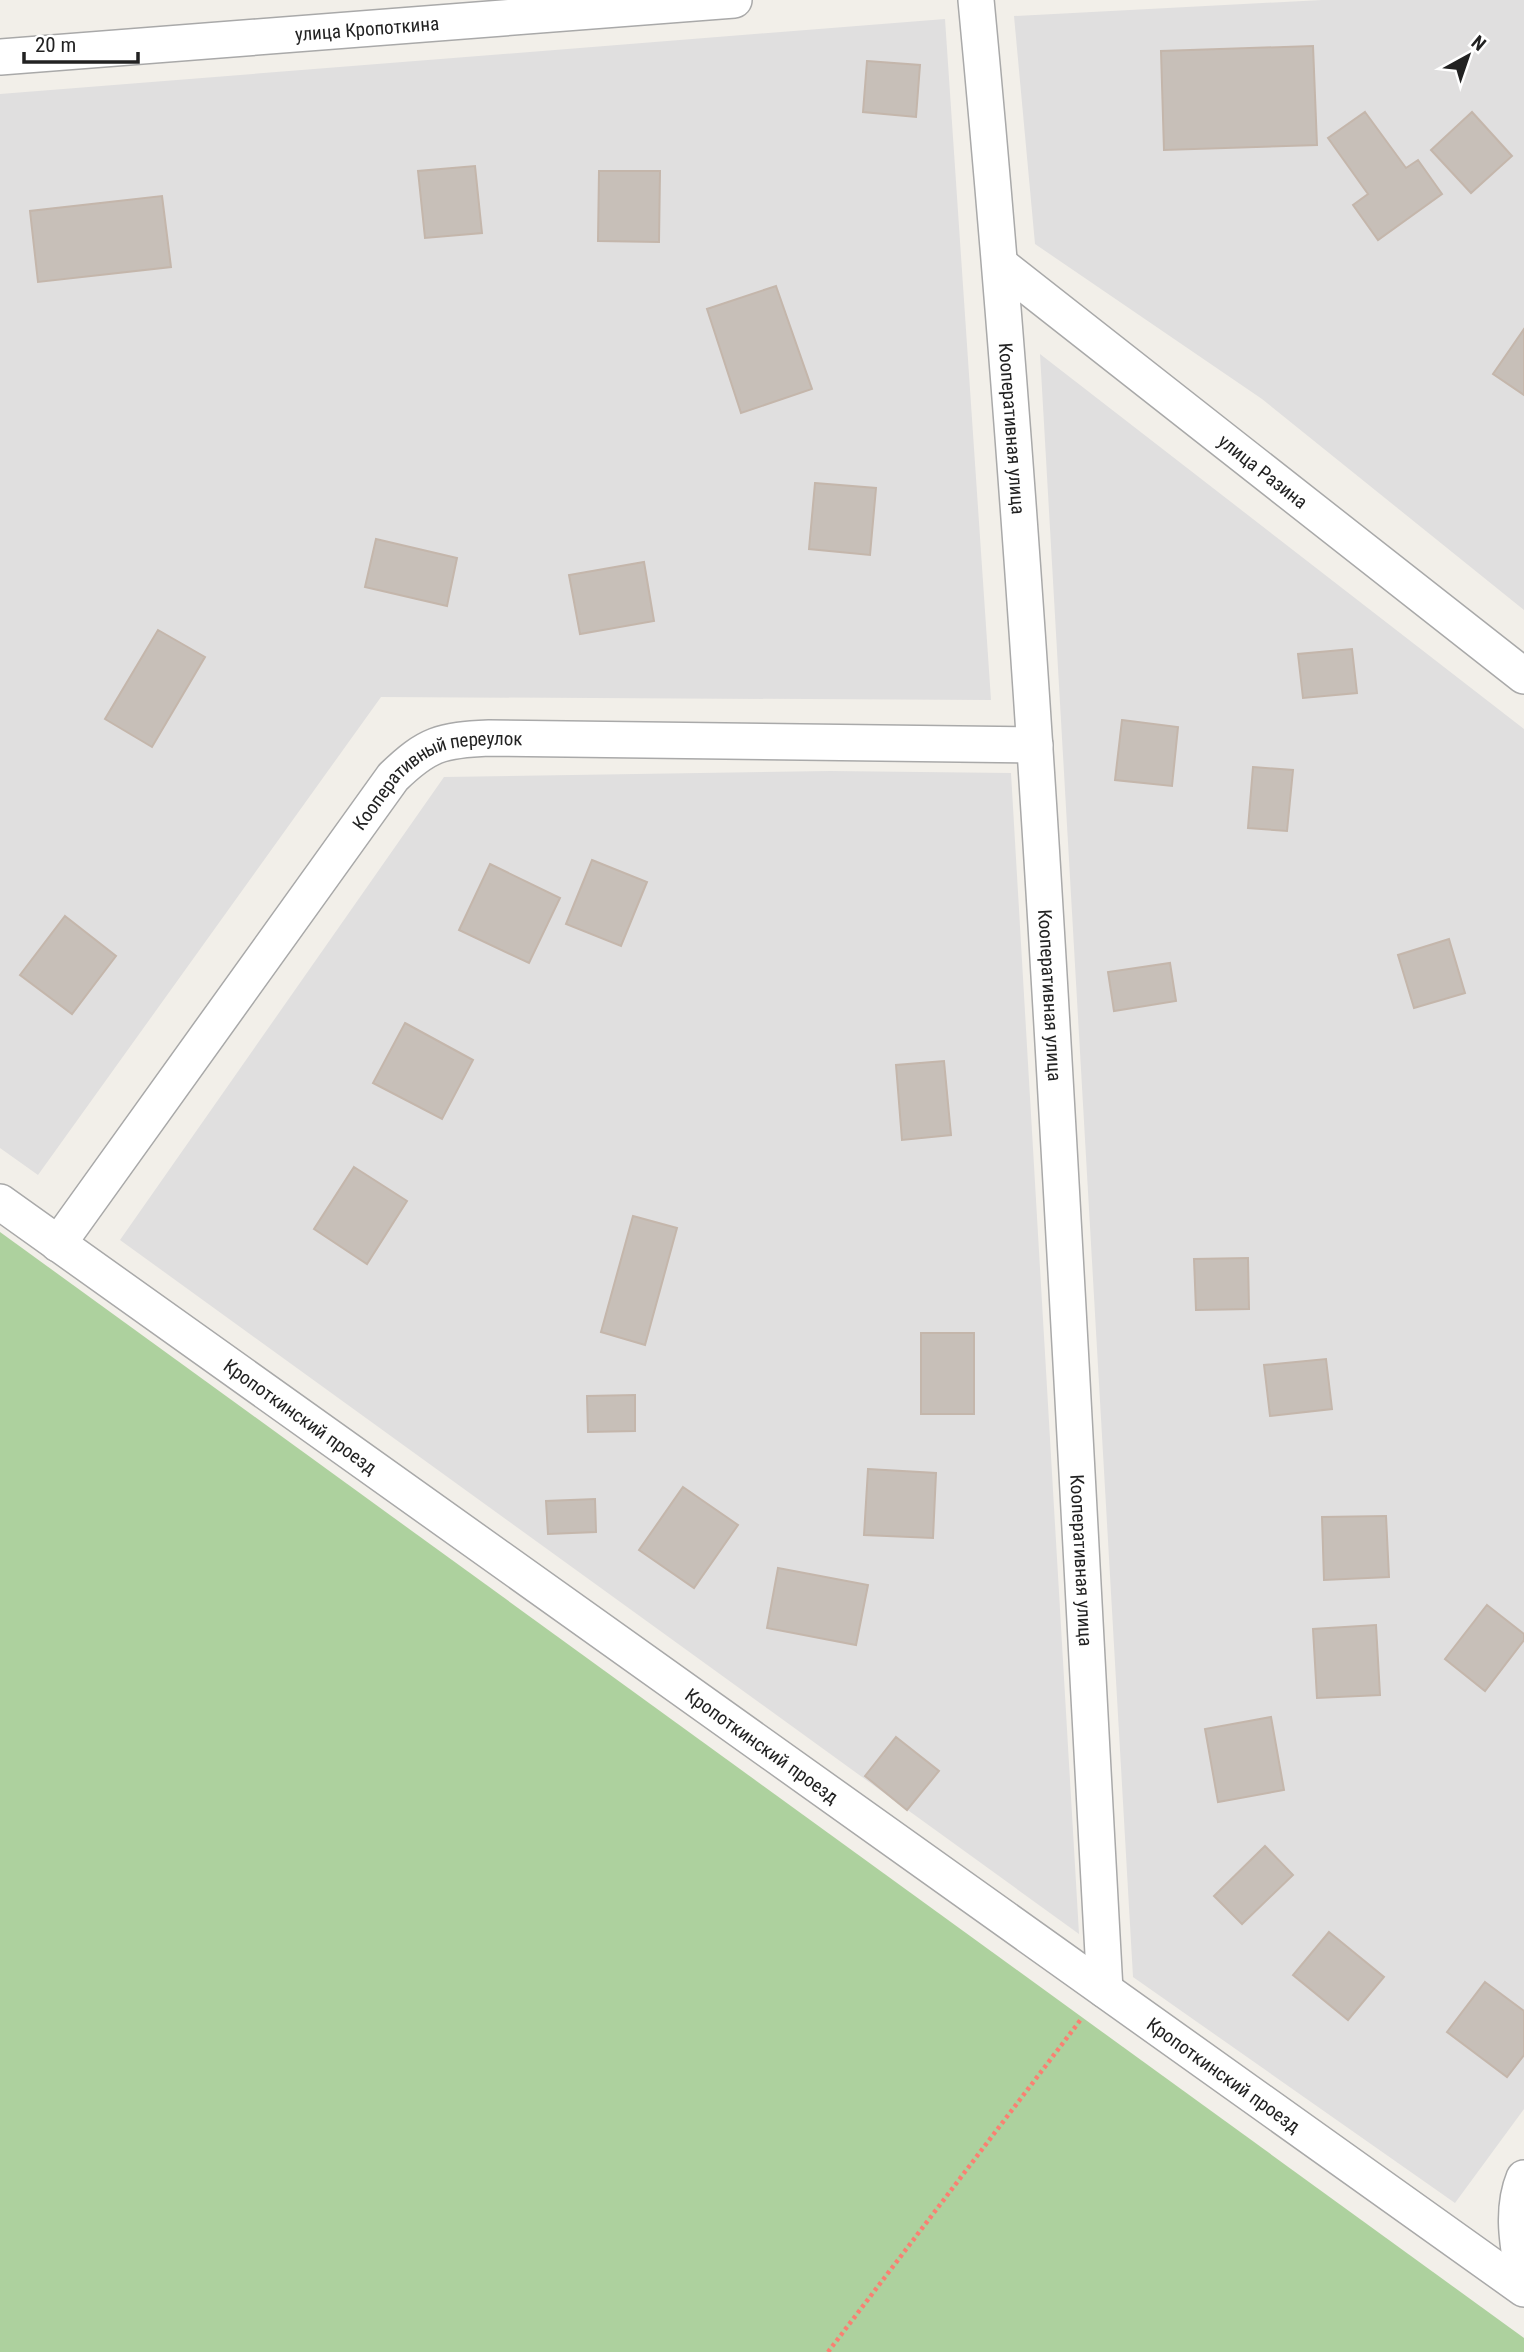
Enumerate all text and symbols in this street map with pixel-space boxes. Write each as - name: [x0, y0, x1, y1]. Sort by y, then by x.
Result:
- street label: улица Кропоткина: [294, 11, 440, 46]
- scale bar: [24, 21, 138, 65]
- north arrow: [1433, 21, 1503, 91]
- text: N: [1467, 31, 1490, 56]
- text: 20 m: [35, 33, 76, 57]
- street label: Кооперативная улица: [994, 342, 1030, 515]
- street label: улица Разина: [1214, 429, 1312, 513]
- street label: Кооперативный переулок: [347, 726, 523, 834]
- street label: Кооперативная улица: [1034, 909, 1067, 1082]
- street label: Кропоткинский проезд: [219, 1354, 382, 1479]
- street label: Кооперативная улица: [1066, 1474, 1098, 1647]
- street label: Кропоткинский проезд: [681, 1683, 843, 1808]
- street label: Кропоткинский проезд: [1143, 2012, 1305, 2137]

